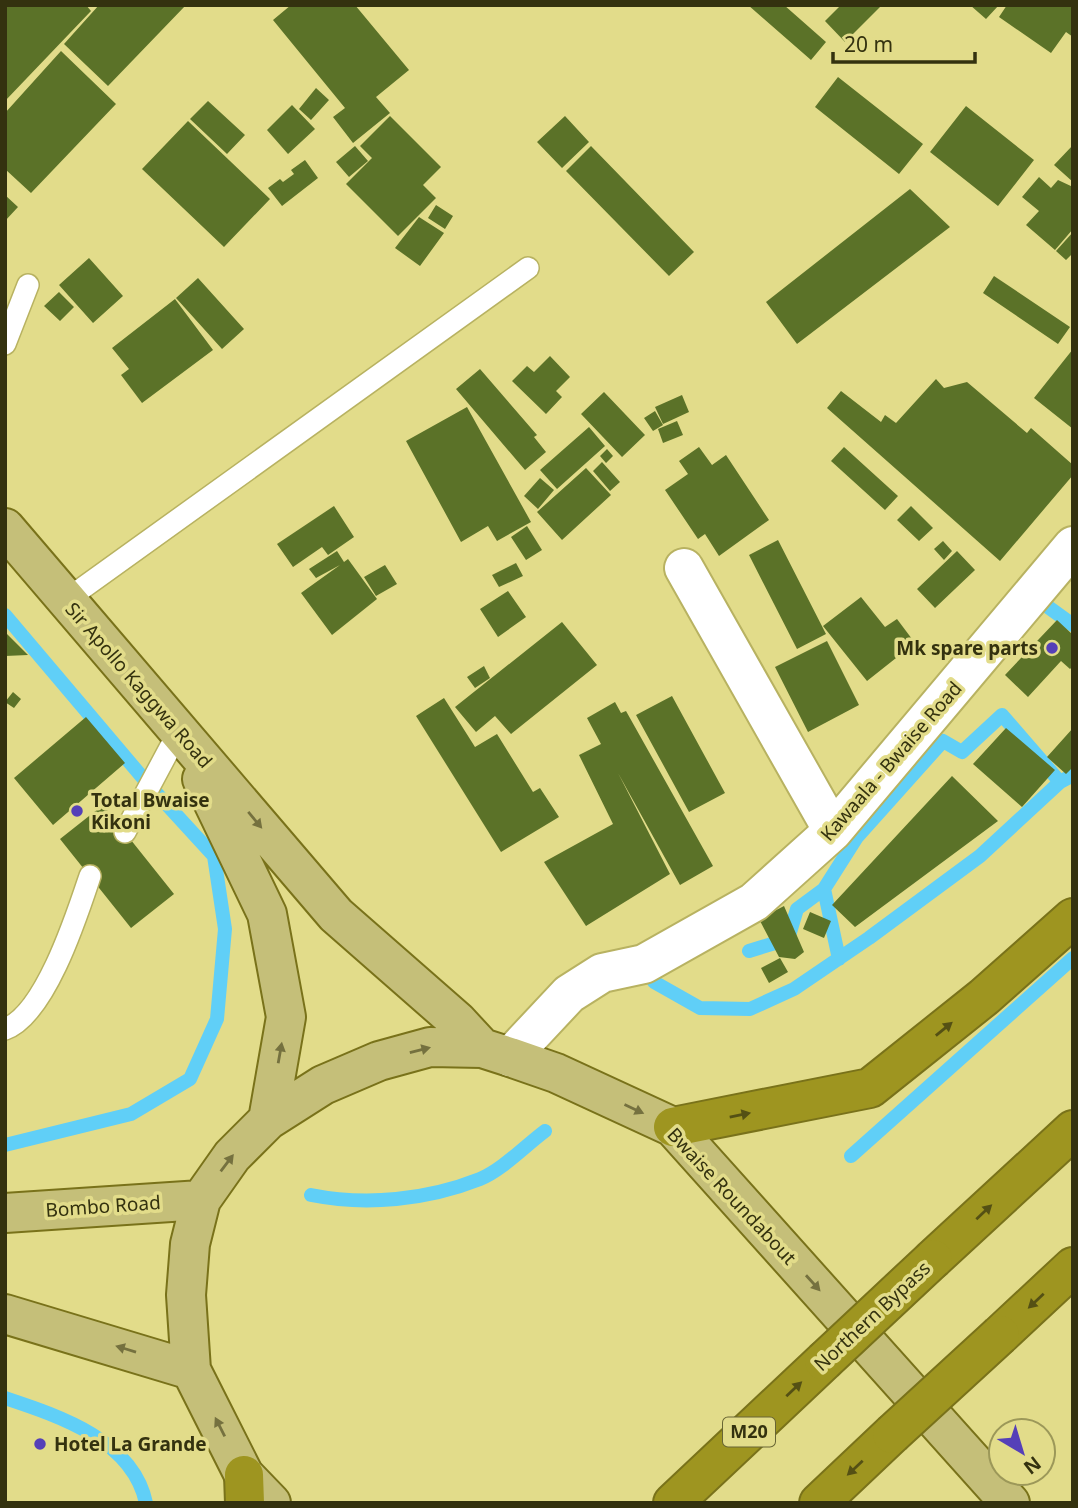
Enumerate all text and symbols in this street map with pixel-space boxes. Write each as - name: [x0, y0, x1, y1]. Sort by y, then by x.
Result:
- scale bar: [833, 21, 975, 65]
- text: 20 m: [844, 30, 893, 58]
- street label: Sir Apollo Kaggwa Road: [60, 597, 218, 773]
- place label: Mk spare parts: [896, 635, 1038, 661]
- marker: Mk spare parts: [1044, 640, 1060, 656]
- street label: Kawaala - Bwaise Road: [814, 676, 968, 846]
- place label: Total Bwaise Kikoni: [91, 787, 210, 835]
- marker: Total Bwaise Kikoni: [69, 803, 85, 819]
- one-way arrow: [247, 812, 262, 829]
- one-way arrow: [935, 1022, 953, 1037]
- one-way arrow: [275, 1042, 286, 1064]
- one-way arrow: [409, 1044, 431, 1055]
- one-way arrow: [624, 1104, 645, 1115]
- one-way arrow: [729, 1109, 751, 1120]
- street label: Bwaise Roundabout: [662, 1122, 802, 1270]
- one-way arrow: [220, 1154, 234, 1172]
- street label: Bombo Road: [45, 1189, 161, 1223]
- one-way arrow: [975, 1205, 992, 1221]
- street label: Northern Bypass: [808, 1255, 936, 1377]
- one-way arrow: [805, 1274, 821, 1292]
- one-way arrow: [1027, 1293, 1045, 1309]
- one-way arrow: [115, 1344, 136, 1354]
- one-way arrow: [786, 1380, 803, 1397]
- one-way arrow: [214, 1417, 225, 1437]
- north arrow: [987, 1417, 1057, 1487]
- road number: M20: [723, 1418, 775, 1447]
- place label: Hotel La Grande: [54, 1431, 207, 1457]
- marker: Hotel La Grande: [32, 1436, 48, 1452]
- text: N: [1018, 1450, 1047, 1480]
- one-way arrow: [847, 1460, 864, 1476]

